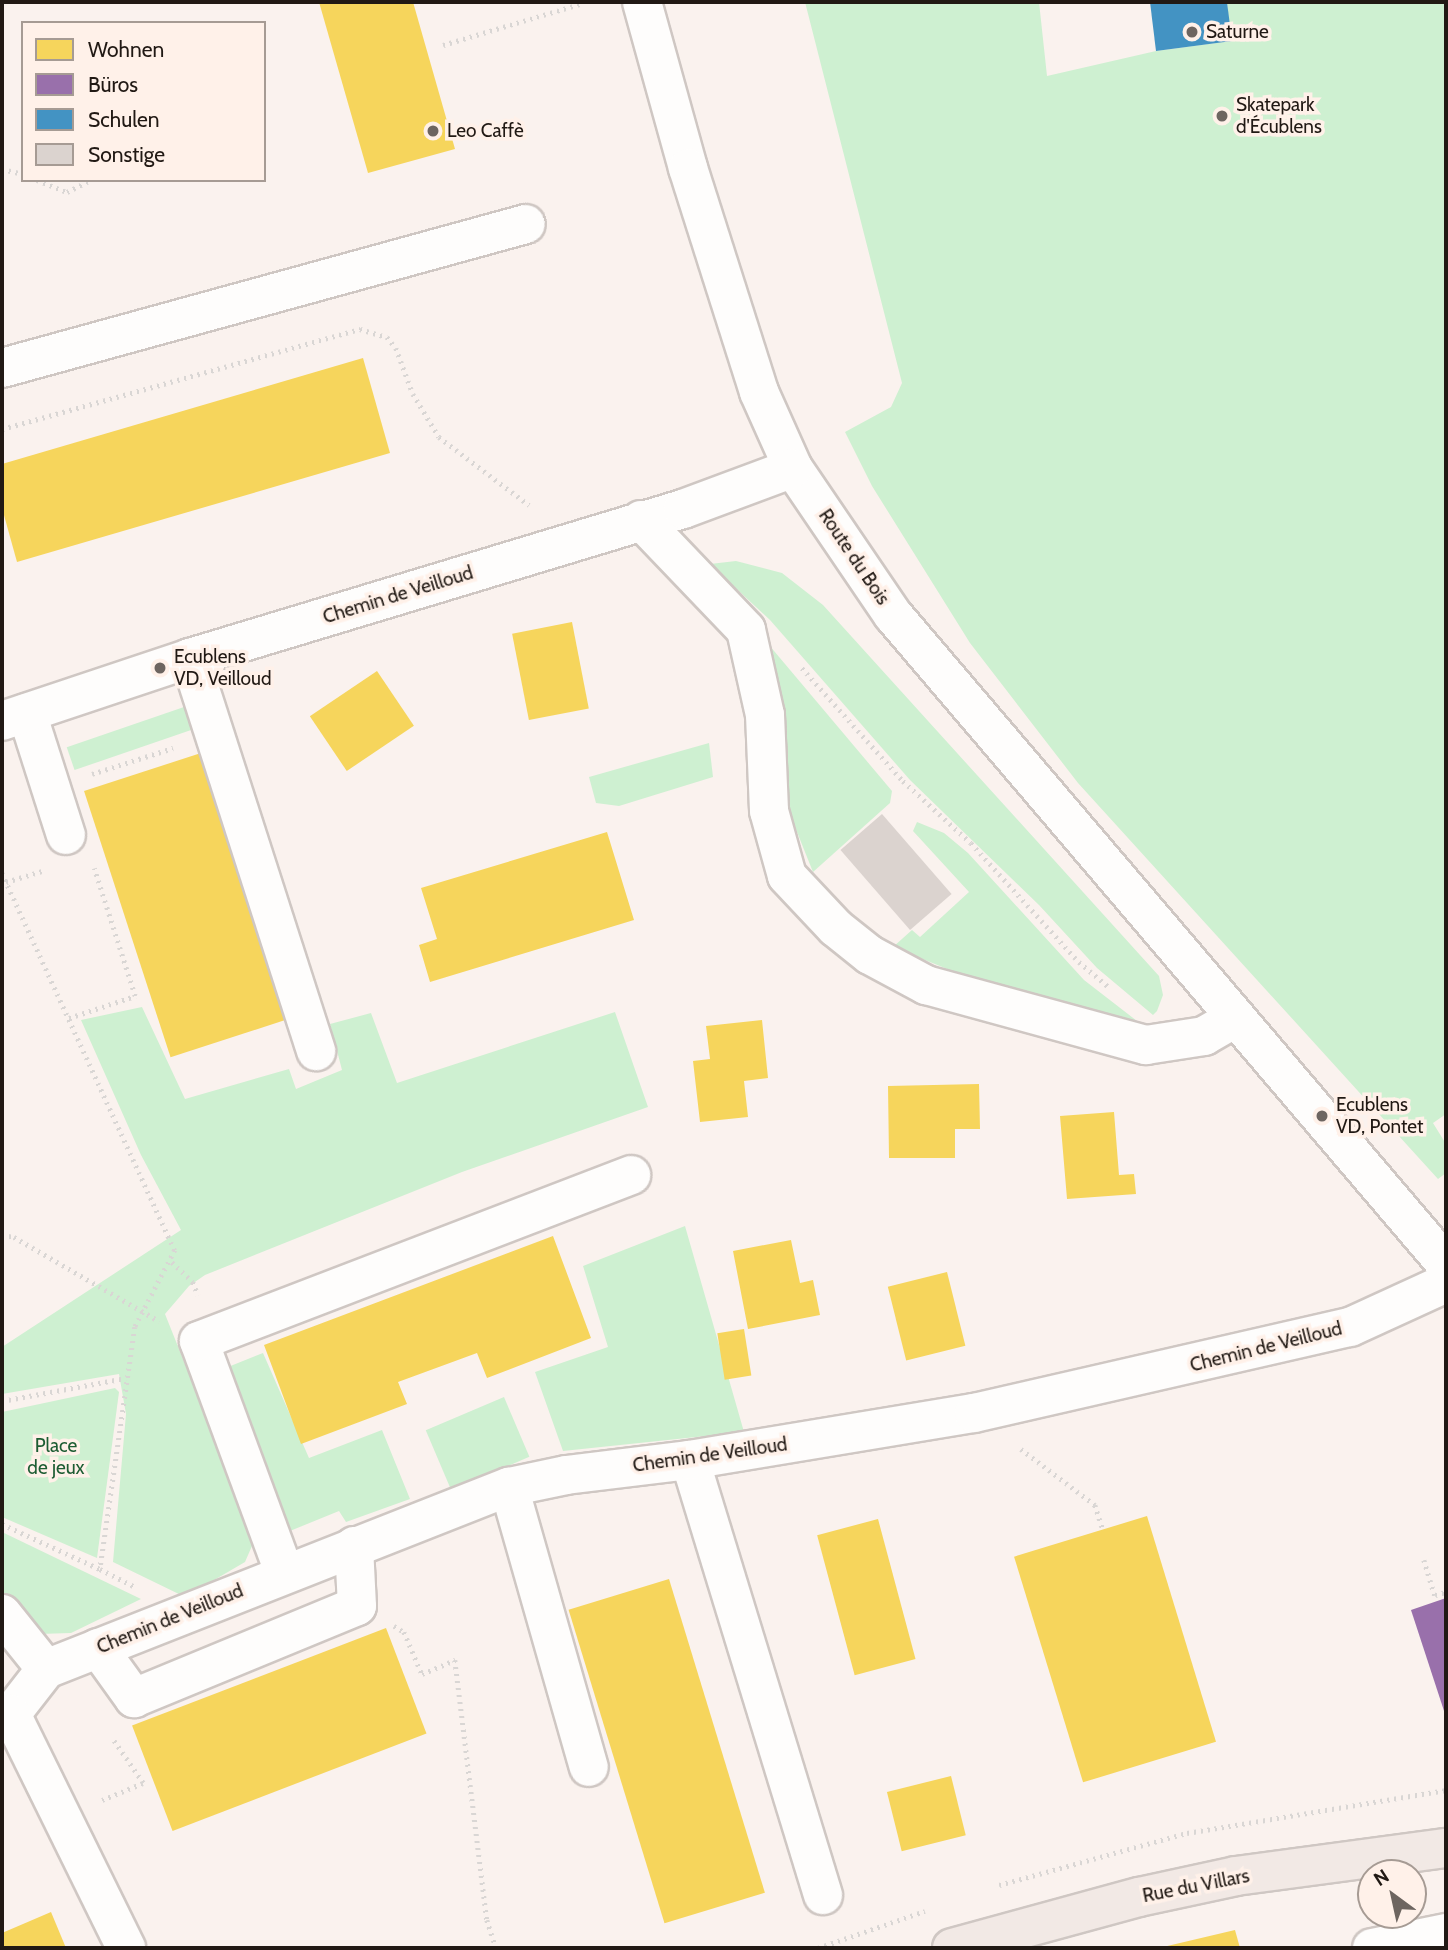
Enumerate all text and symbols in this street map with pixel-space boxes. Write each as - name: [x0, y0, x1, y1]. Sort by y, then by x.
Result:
- legend: [21, 21, 266, 182]
- place label: Saturne: [1206, 21, 1269, 43]
- marker: Saturne: [1184, 24, 1200, 40]
- text: Wohnen: [88, 37, 164, 62]
- text: Büros: [88, 72, 138, 97]
- place label: Skatepark d'Écublens: [1236, 94, 1322, 138]
- text: Schulen: [88, 107, 160, 132]
- marker: Skatepark d'Écublens: [1214, 108, 1230, 124]
- place label: Leo Caffè: [447, 120, 524, 142]
- marker: Leo Caffè: [425, 123, 441, 139]
- text: Sonstige: [88, 142, 165, 167]
- street label: Route du Bois: [814, 505, 894, 609]
- street label: Chemin de Veilloud: [320, 561, 476, 629]
- place label: Ecublens VD, Veilloud: [174, 646, 272, 690]
- marker: Ecublens VD, Veilloud: [152, 660, 168, 676]
- place label: Ecublens VD, Pontet: [1336, 1094, 1423, 1138]
- marker: Ecublens VD, Pontet: [1314, 1108, 1330, 1124]
- street label: Chemin de Veilloud: [1188, 1317, 1344, 1377]
- street label: Chemin de Veilloud: [631, 1433, 789, 1477]
- park label: Place de jeux: [27, 1435, 85, 1479]
- street label: Chemin de Veilloud: [93, 1579, 247, 1659]
- north arrow: [1357, 1859, 1427, 1929]
- street label: Rue du Villars: [1141, 1864, 1251, 1908]
- text: N: [1369, 1864, 1393, 1891]

